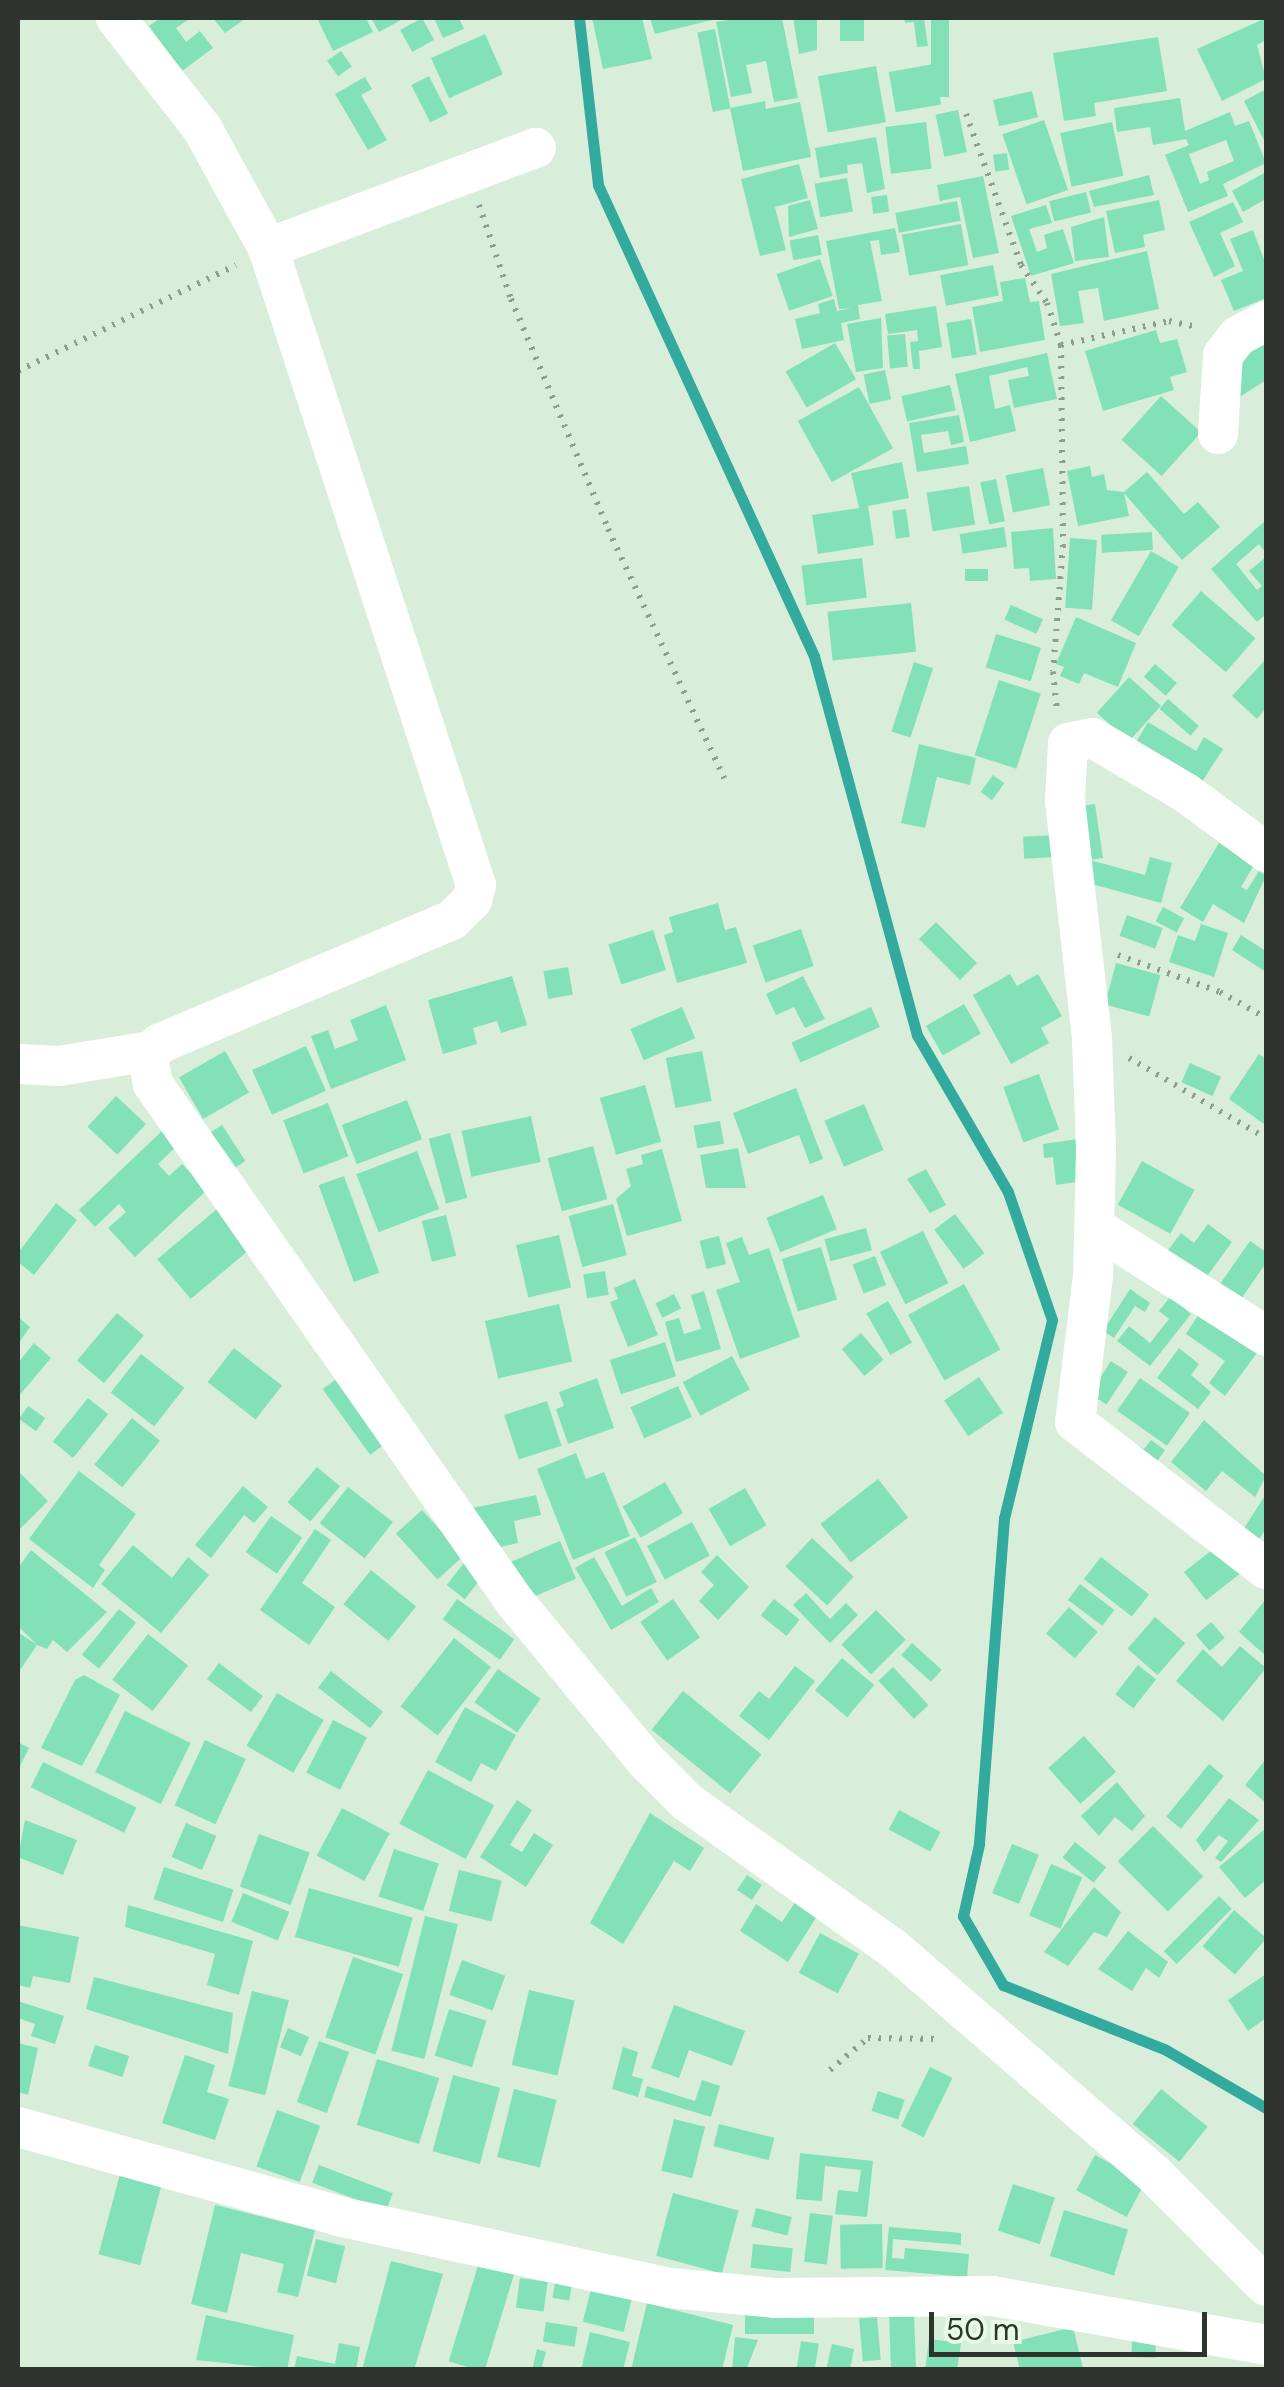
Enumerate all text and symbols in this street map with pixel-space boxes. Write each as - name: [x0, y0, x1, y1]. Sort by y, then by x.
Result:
- scale bar: [934, 2292, 1212, 2354]
- text: 50 m: [946, 2310, 1020, 2349]

